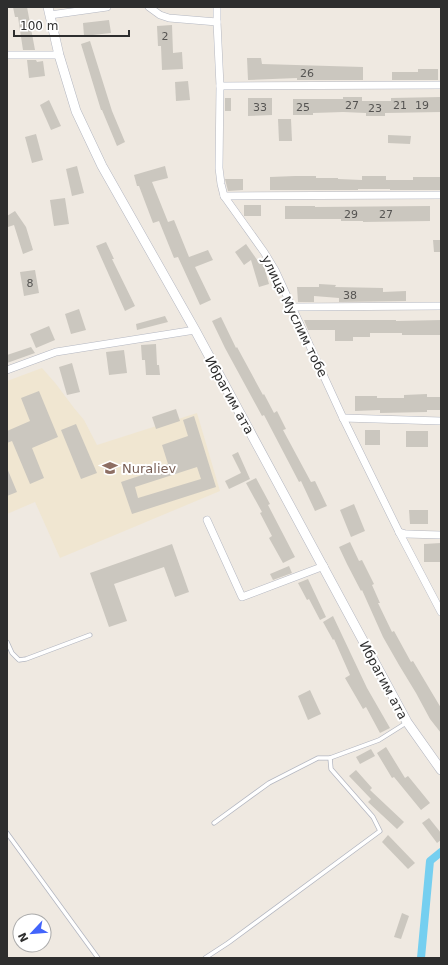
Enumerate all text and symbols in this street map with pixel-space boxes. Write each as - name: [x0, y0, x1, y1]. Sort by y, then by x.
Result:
- scale bar: [14, 12, 129, 38]
- text: 100 m: [20, 19, 58, 33]
- house number: 2: [162, 30, 169, 43]
- house number: 26: [300, 67, 314, 80]
- house number: 27: [345, 99, 359, 112]
- house number: 21: [393, 99, 407, 112]
- house number: 19: [415, 99, 429, 112]
- house number: 33: [253, 101, 267, 114]
- house number: 25: [296, 101, 310, 114]
- house number: 23: [368, 102, 382, 115]
- house number: 29: [344, 208, 358, 221]
- house number: 27: [379, 208, 393, 221]
- street label: улица Муслим тобе: [259, 253, 331, 380]
- house number: 8: [27, 277, 34, 290]
- house number: 38: [343, 289, 357, 302]
- street label: Ибрагим ата: [202, 354, 257, 437]
- school or university icon: Nuraliev: [101, 459, 119, 477]
- place label: Nuraliev: [122, 461, 176, 476]
- street label: Ибрагим ата: [357, 638, 411, 722]
- north arrow: [12, 913, 52, 953]
- text: N: [16, 930, 31, 944]

